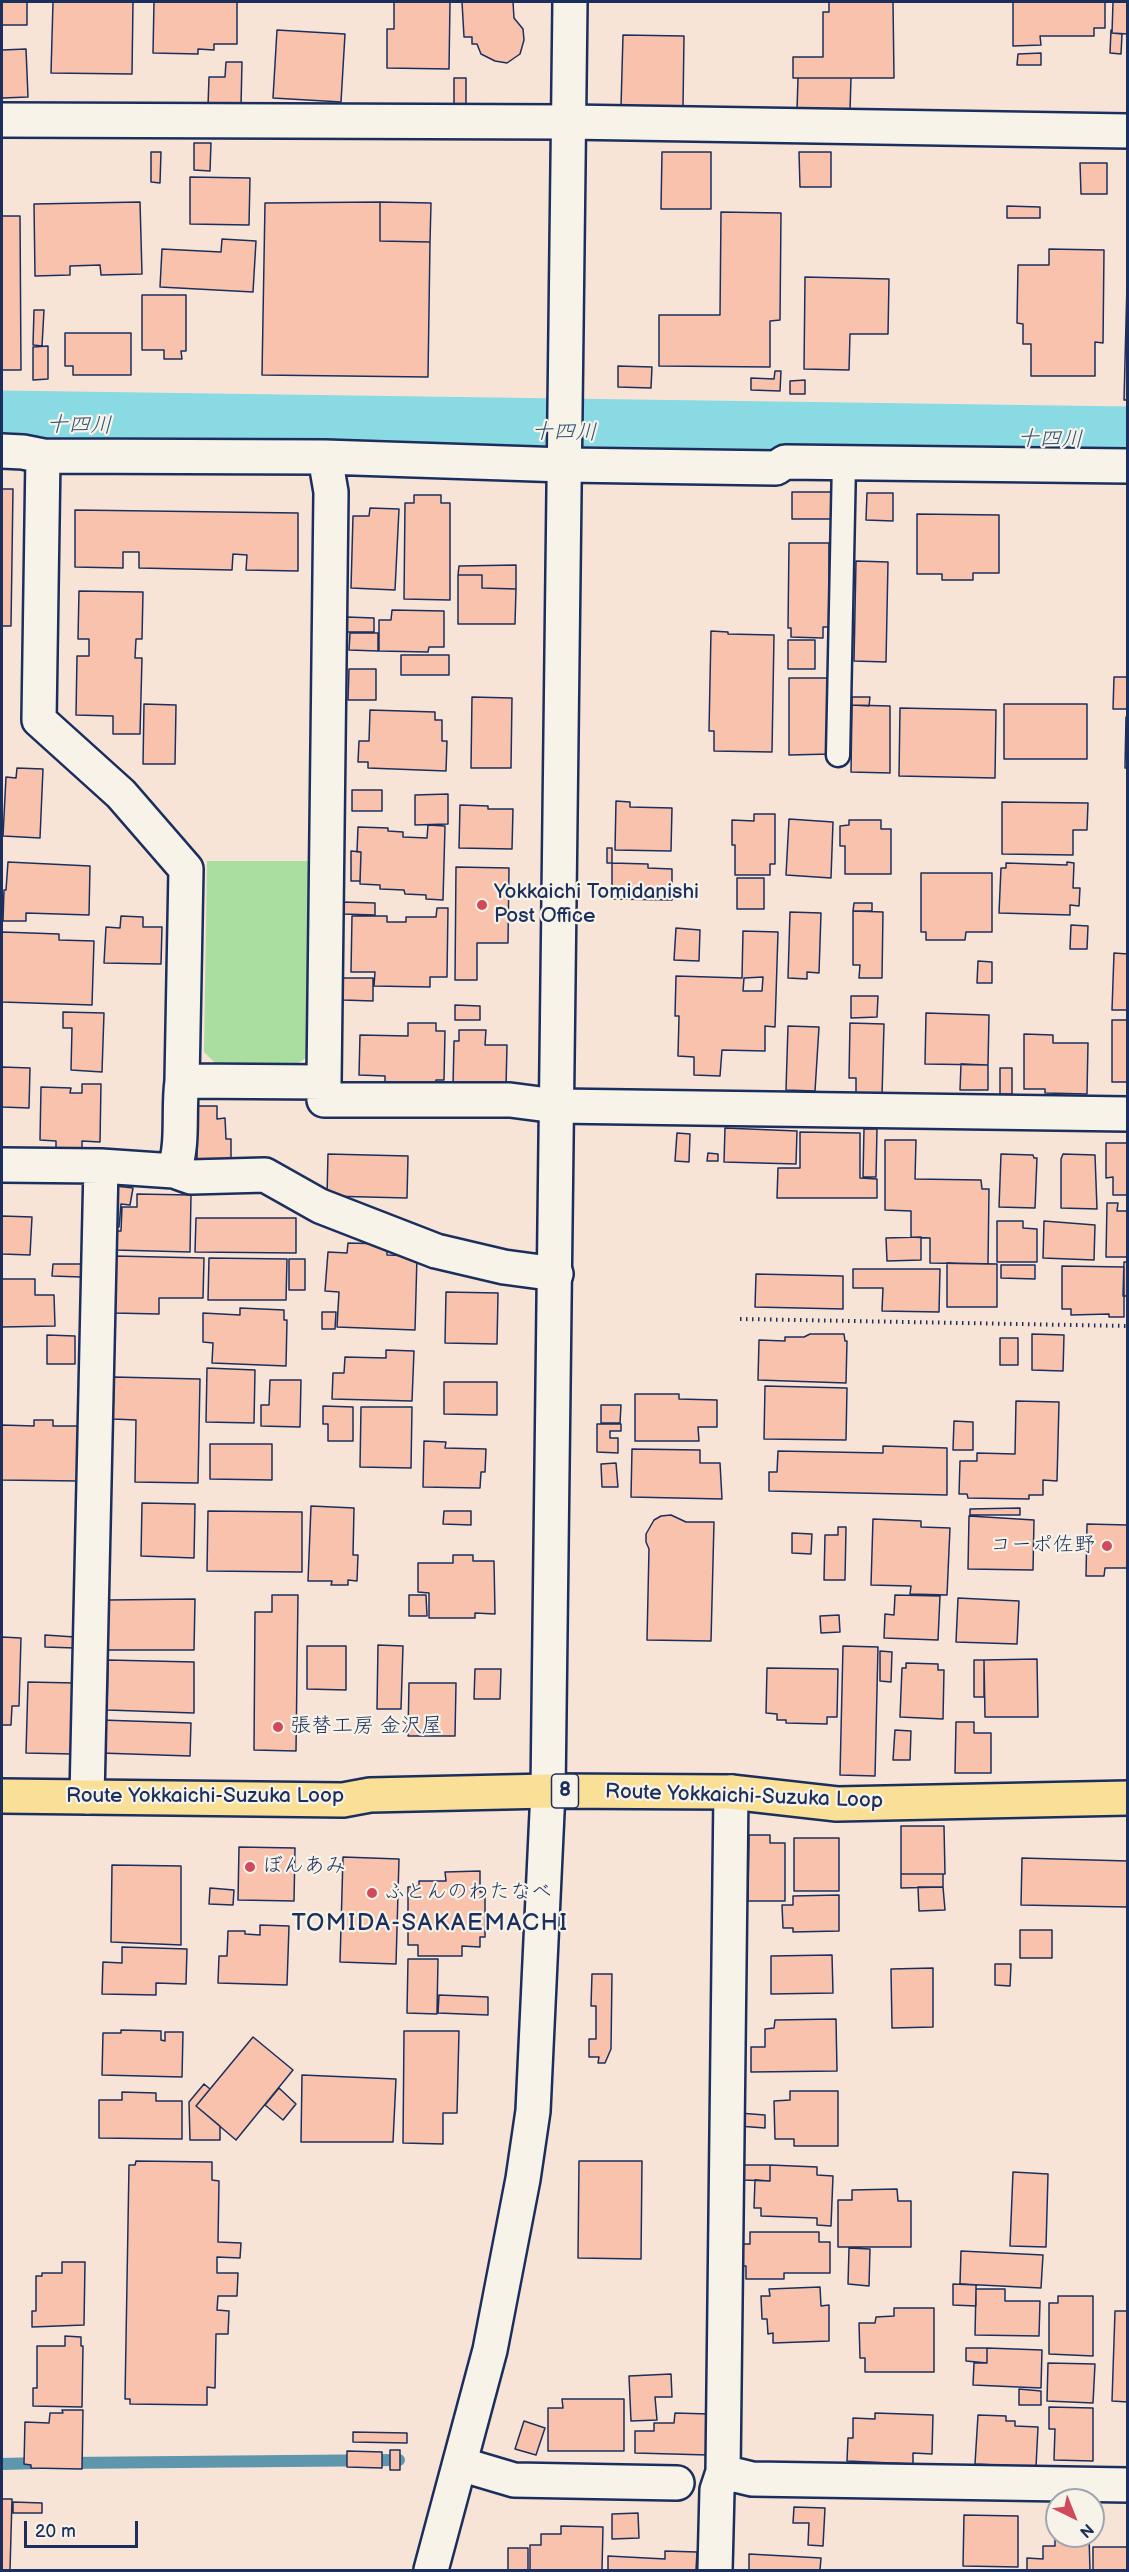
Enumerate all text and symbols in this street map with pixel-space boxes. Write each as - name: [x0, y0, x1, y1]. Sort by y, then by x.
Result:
- water label: 十四川: [46, 412, 112, 440]
- water label: 十四川: [531, 419, 597, 447]
- water label: 十四川: [1017, 426, 1083, 454]
- place label: Yokkaichi Tomidanishi Post Office: [494, 880, 699, 930]
- marker: Yokkaichi Tomidanishi Post Office: [475, 898, 489, 912]
- place label: コーポ佐野: [990, 1533, 1095, 1559]
- marker: コーポ佐野: [1100, 1539, 1114, 1553]
- place label: 張替工房 金沢屋: [290, 1714, 443, 1740]
- marker: 張替工房 金沢屋: [271, 1720, 285, 1734]
- road number: 8: [552, 1774, 578, 1808]
- street label: Route Yokkaichi-Suzuka Loop: [605, 1780, 883, 1814]
- street label: Route Yokkaichi-Suzuka Loop: [66, 1784, 344, 1810]
- place label: ぼんあみ: [262, 1854, 346, 1880]
- marker: ぼんあみ: [243, 1860, 257, 1874]
- place label: ふとんのわたなべ: [384, 1880, 552, 1906]
- marker: ふとんのわたなべ: [365, 1886, 379, 1900]
- district label: TOMIDA-SAKAEMACHI: [292, 1910, 568, 1938]
- north arrow: [1045, 2488, 1105, 2548]
- scale bar: [27, 2509, 141, 2547]
- text: N: [1075, 2519, 1097, 2541]
- text: 20 m: [35, 2521, 76, 2542]

